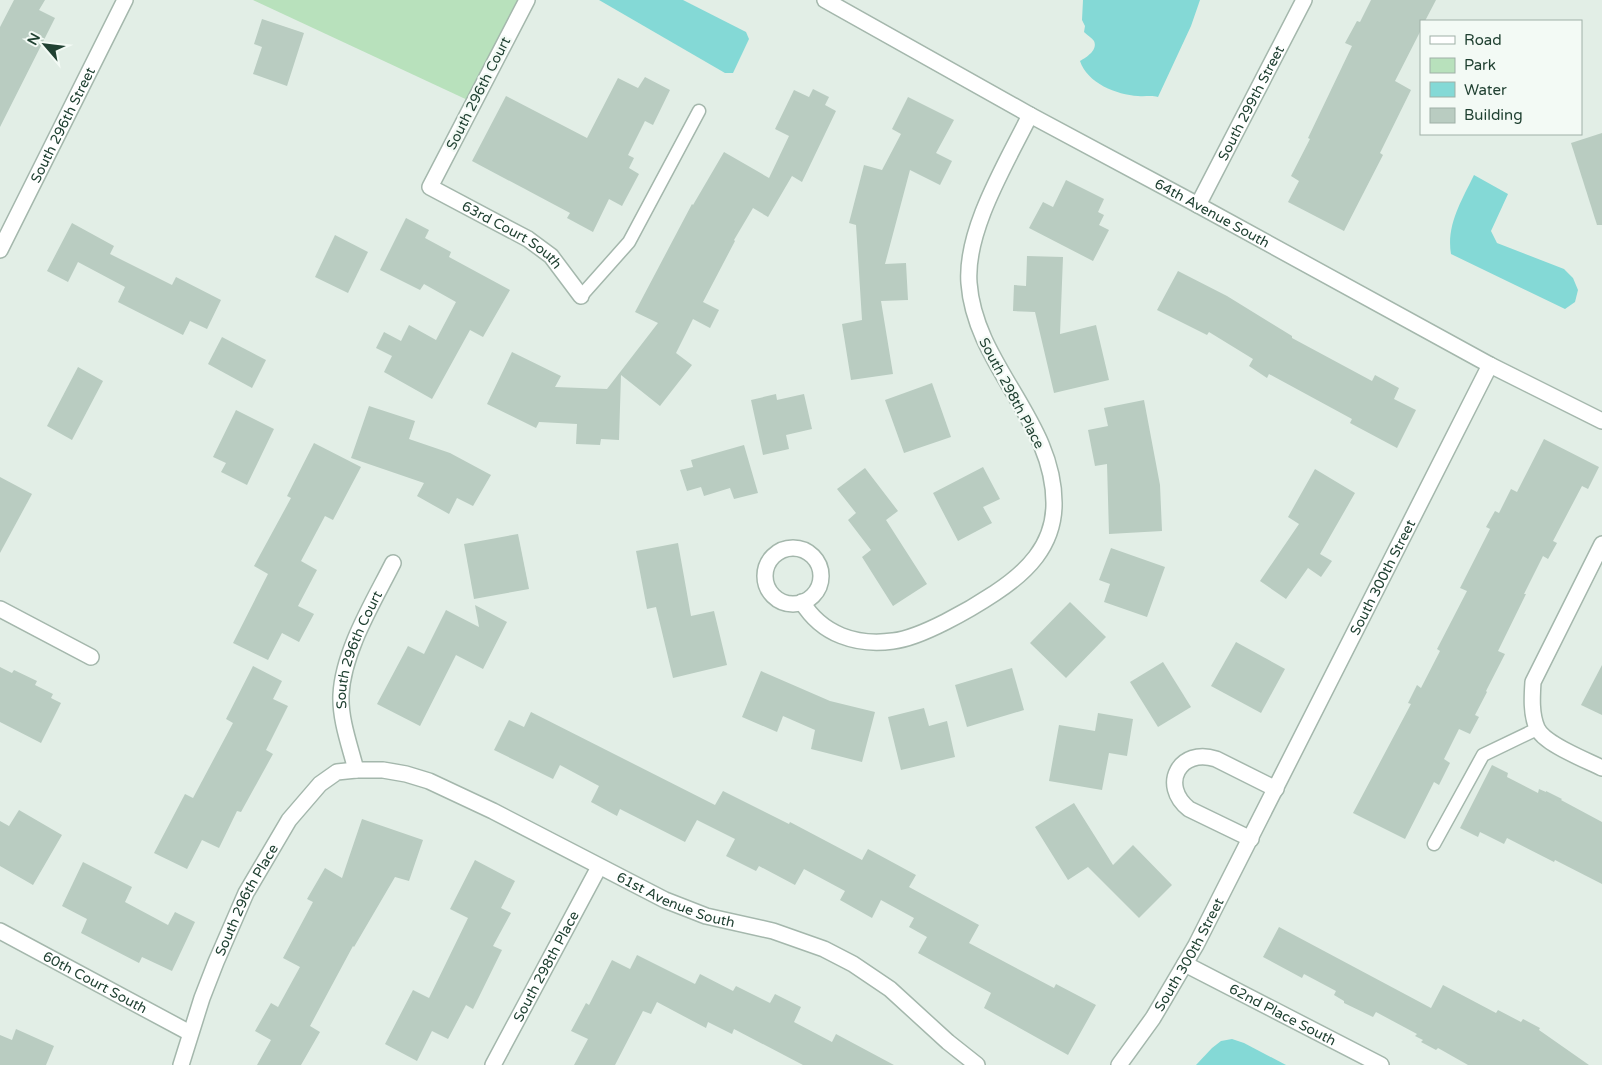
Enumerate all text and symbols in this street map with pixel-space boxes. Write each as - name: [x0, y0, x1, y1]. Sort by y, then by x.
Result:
- north arrow: [20, 20, 70, 70]
- legend: [1420, 20, 1582, 135]
- text: N: [24, 30, 44, 48]
- text: Road: [1464, 31, 1502, 49]
- street label: South 296th Court: [443, 33, 515, 152]
- street label: South 299th Street: [1215, 42, 1288, 163]
- text: Park: [1464, 56, 1496, 74]
- street label: South 296th Street: [27, 64, 99, 186]
- text: Water: [1464, 81, 1507, 99]
- text: Building: [1464, 106, 1523, 124]
- street label: 64th Avenue South: [1152, 175, 1273, 252]
- street label: 63rd Court South: [459, 197, 566, 272]
- street label: South 298th Place: [975, 335, 1048, 452]
- street label: South 300th Street: [1347, 516, 1419, 638]
- street label: South 296th Court: [333, 588, 386, 709]
- street label: South 296th Place: [212, 841, 282, 959]
- street label: 61st Avenue South: [614, 868, 736, 931]
- street label: South 300th Street: [1151, 895, 1228, 1014]
- street label: South 298th Place: [510, 908, 583, 1025]
- street label: 60th Court South: [40, 948, 150, 1017]
- street label: 62nd Place South: [1226, 980, 1339, 1049]

